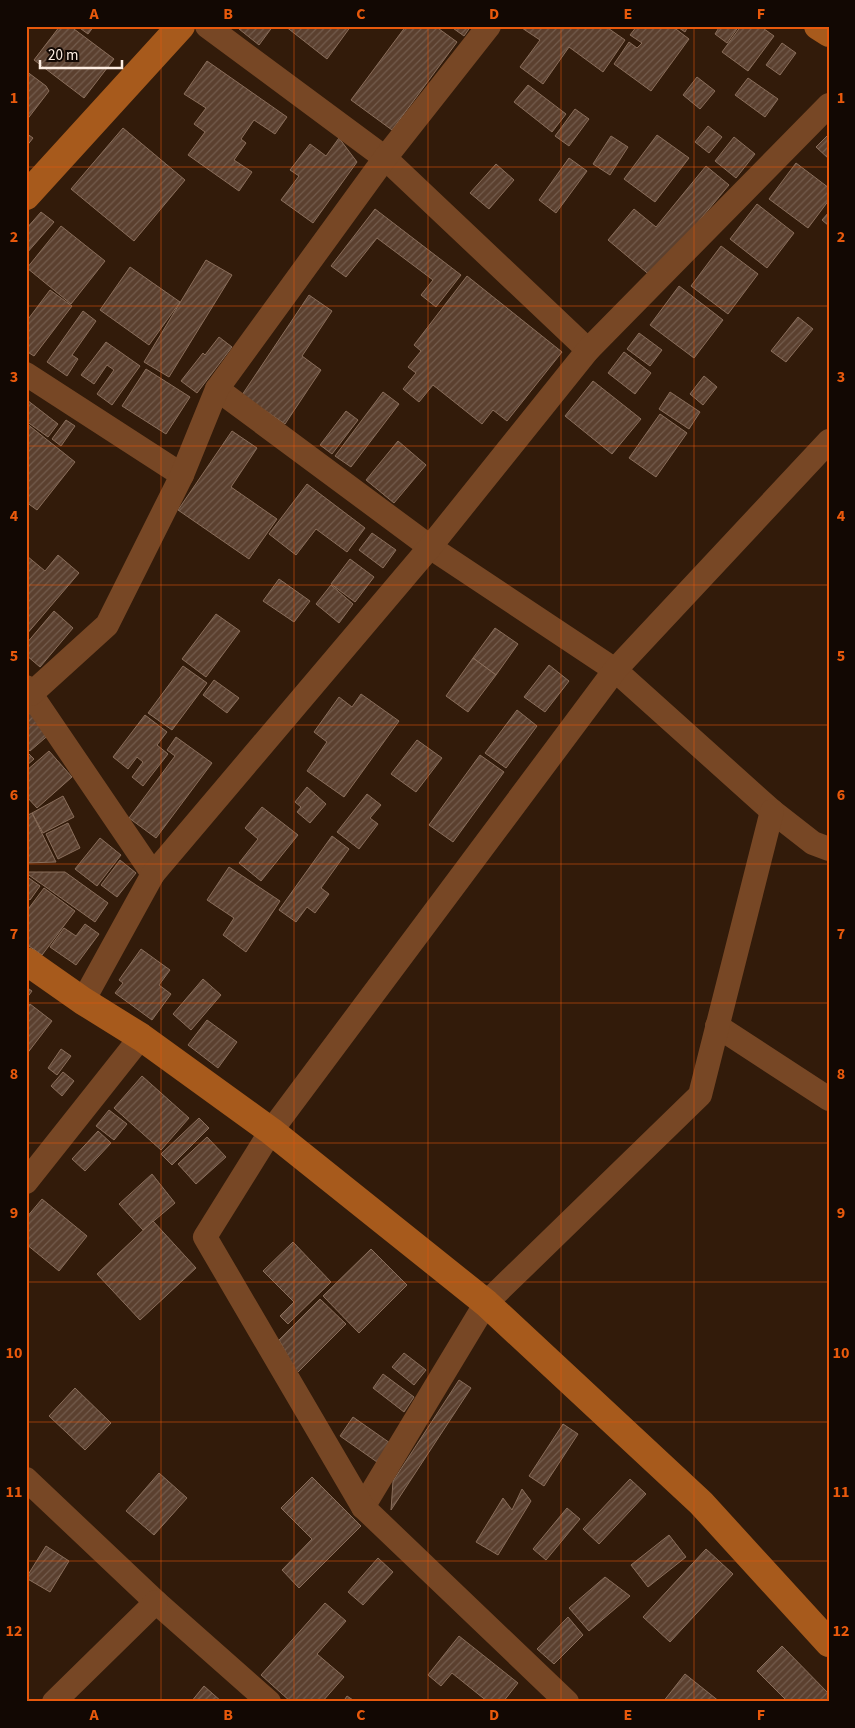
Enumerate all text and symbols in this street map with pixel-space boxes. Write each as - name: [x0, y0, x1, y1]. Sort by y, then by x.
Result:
- text: A: [88, 3, 99, 25]
- text: B: [223, 3, 233, 25]
- text: C: [356, 3, 366, 25]
- text: D: [489, 3, 499, 25]
- text: E: [624, 3, 632, 25]
- text: F: [757, 3, 765, 25]
- scale bar: [40, 38, 122, 70]
- text: 20 m: [48, 45, 78, 66]
- text: 1: [10, 87, 18, 109]
- text: 1: [837, 87, 845, 109]
- text: 2: [10, 226, 18, 248]
- text: 2: [837, 226, 845, 248]
- text: 3: [10, 366, 18, 388]
- text: 3: [837, 366, 845, 388]
- text: 4: [10, 505, 19, 527]
- text: 4: [837, 505, 846, 527]
- text: 5: [10, 645, 18, 667]
- text: 5: [837, 645, 845, 667]
- text: 6: [10, 784, 18, 806]
- text: 6: [837, 784, 845, 806]
- text: 7: [10, 923, 18, 945]
- text: 7: [837, 923, 845, 945]
- text: 8: [10, 1063, 18, 1085]
- text: 8: [837, 1063, 845, 1085]
- text: 9: [10, 1202, 18, 1224]
- text: 9: [837, 1202, 845, 1224]
- text: 10: [6, 1342, 22, 1364]
- text: 10: [833, 1342, 849, 1364]
- text: 11: [6, 1481, 22, 1503]
- text: 11: [833, 1481, 849, 1503]
- text: 12: [6, 1620, 22, 1642]
- text: 12: [833, 1620, 849, 1642]
- text: A: [88, 1704, 99, 1726]
- text: B: [223, 1704, 233, 1726]
- text: C: [356, 1704, 366, 1726]
- text: D: [489, 1704, 499, 1726]
- text: E: [624, 1704, 632, 1726]
- text: F: [757, 1704, 765, 1726]

